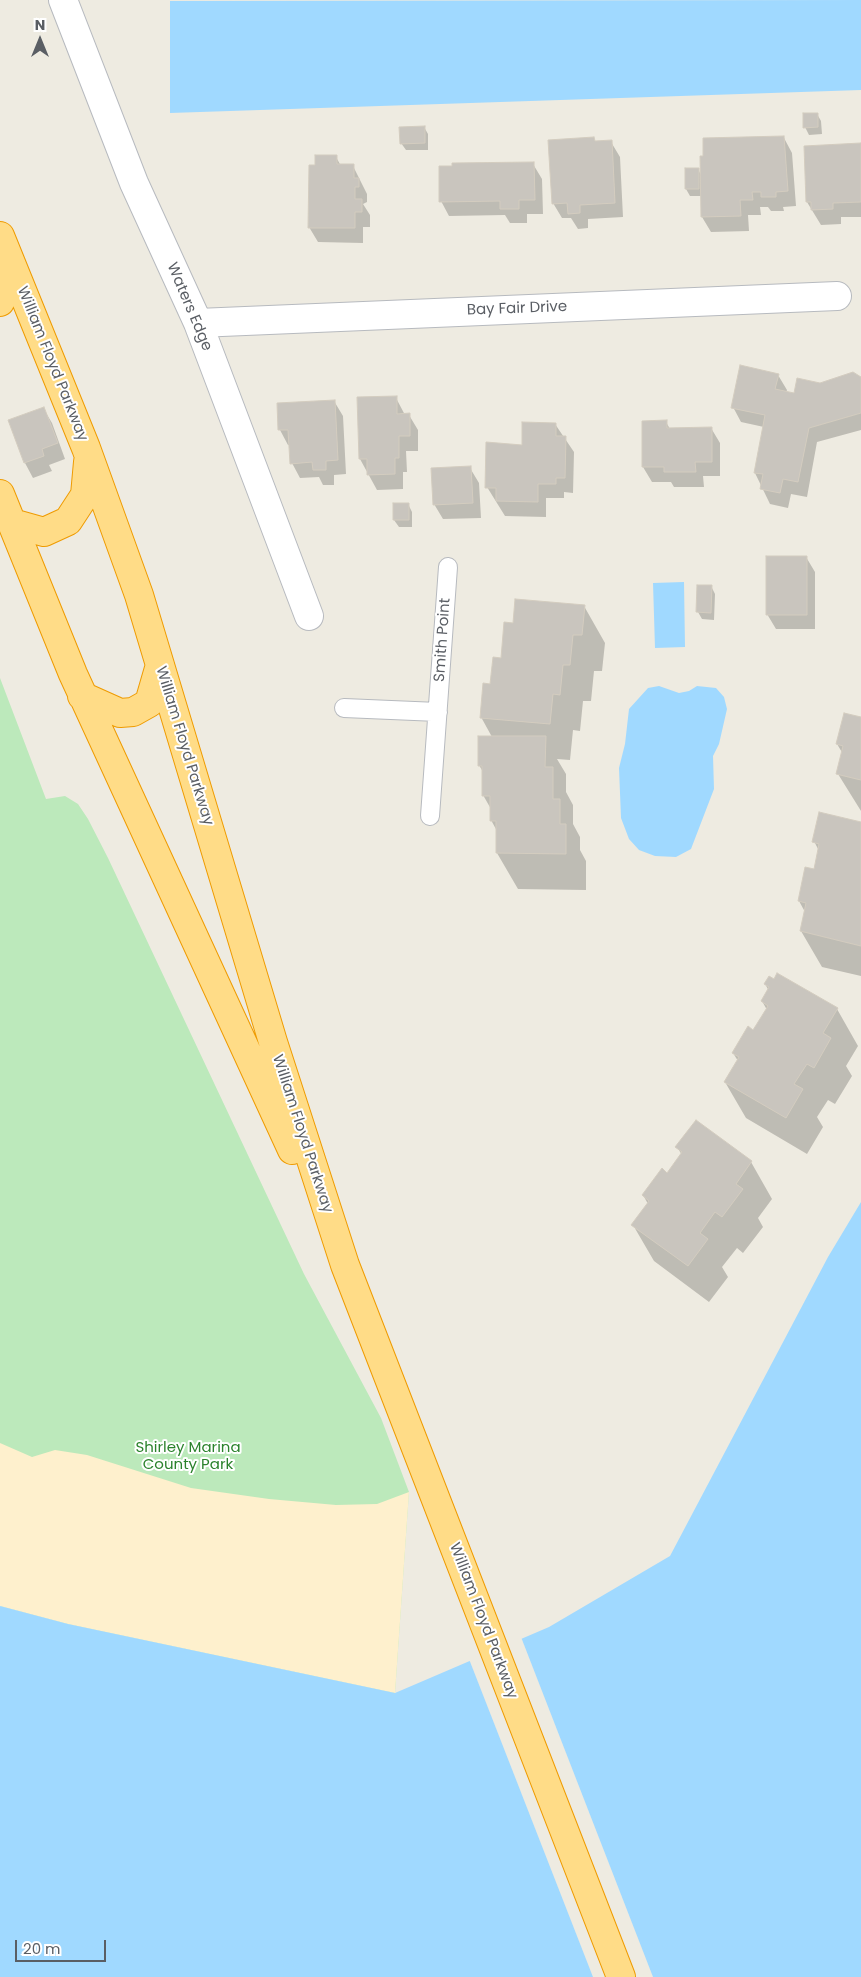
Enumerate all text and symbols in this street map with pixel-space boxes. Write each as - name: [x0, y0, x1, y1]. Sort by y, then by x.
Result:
- north arrow: [15, 15, 65, 65]
- text: N: [35, 15, 45, 35]
- street label: Waters Edge: [162, 260, 216, 354]
- street label: William Floyd Parkway: [13, 284, 91, 444]
- street label: Bay Fair Drive: [467, 298, 567, 320]
- street label: Smith Point: [431, 597, 455, 683]
- street label: William Floyd Parkway: [151, 664, 217, 828]
- street label: William Floyd Parkway: [268, 1053, 336, 1215]
- park label: Shirley Marina County Park: [135, 1439, 241, 1474]
- street label: William Floyd Parkway: [445, 1541, 521, 1701]
- scale bar: [18, 1930, 109, 1962]
- text: 20 m: [23, 1938, 61, 1959]

